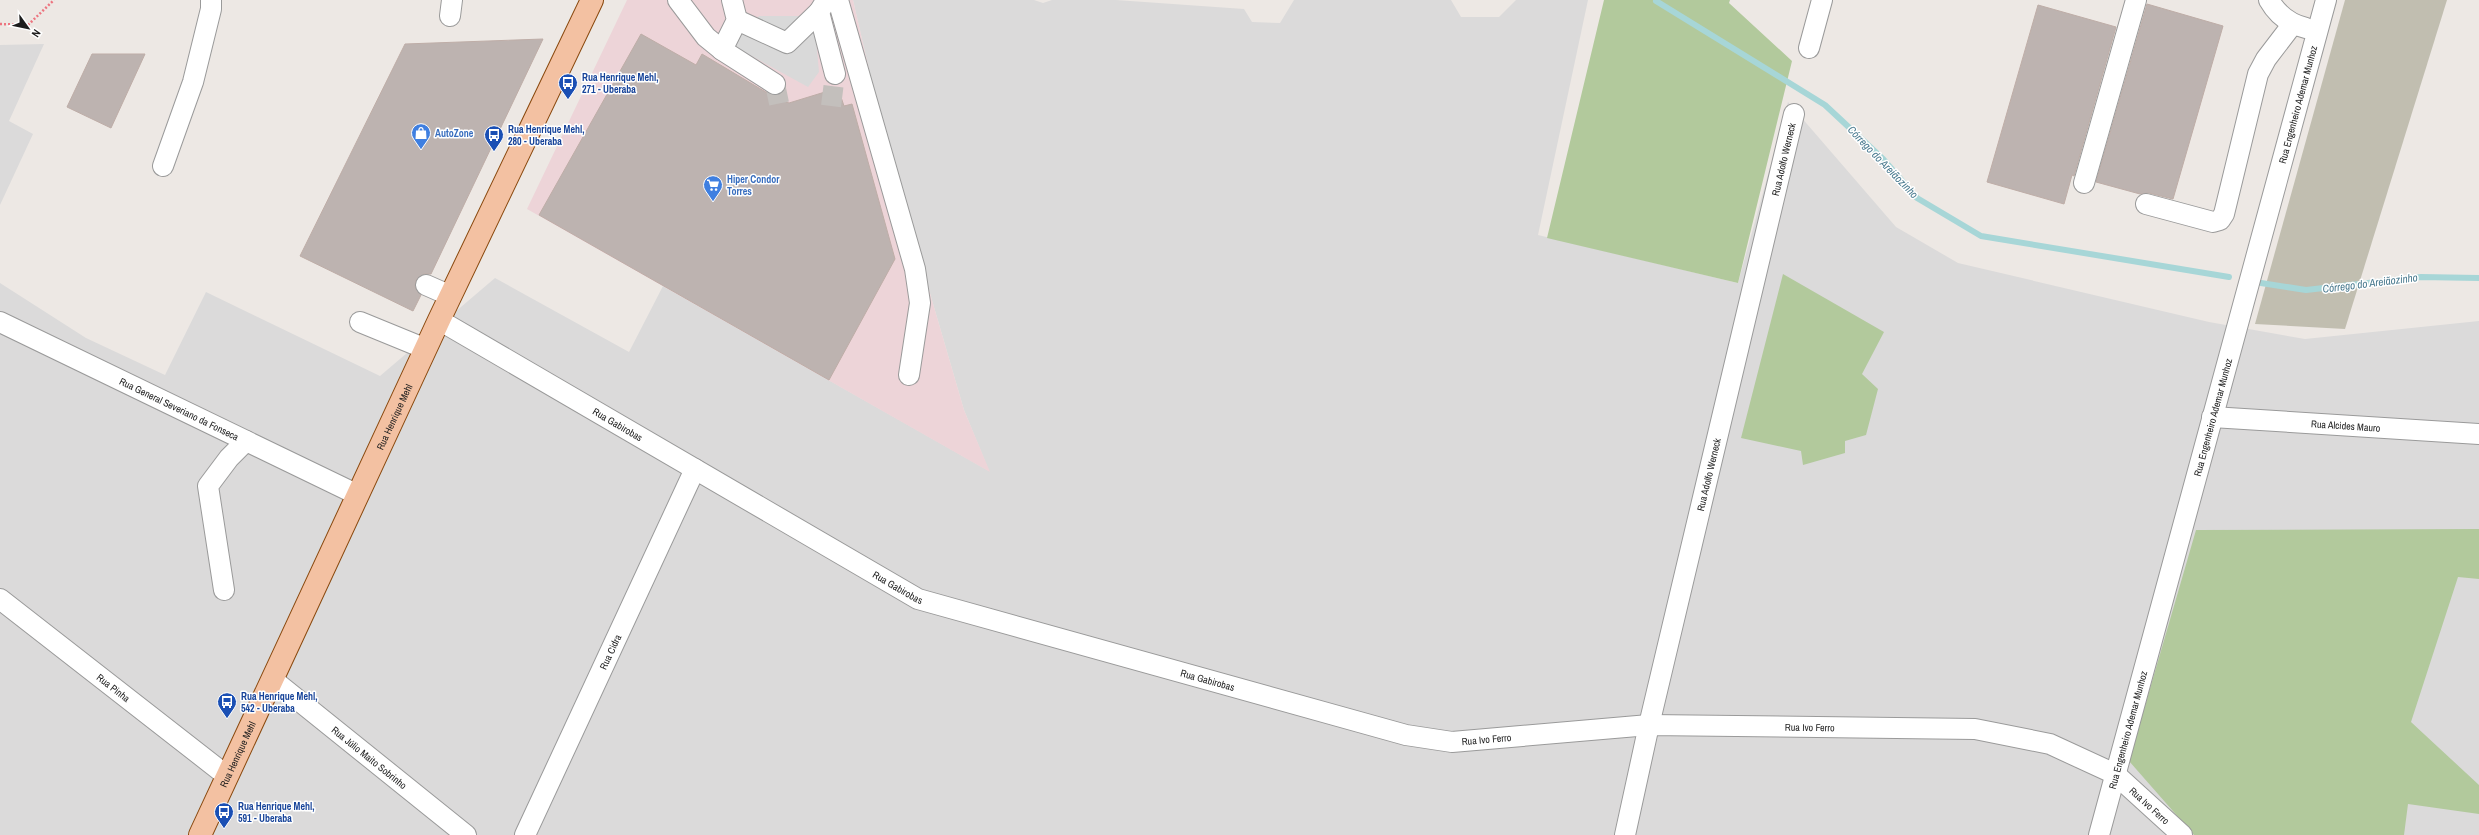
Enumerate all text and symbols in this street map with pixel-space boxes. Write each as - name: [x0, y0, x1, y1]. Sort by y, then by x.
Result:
- north arrow: [8, 8, 48, 48]
- text: N: [29, 27, 44, 40]
- street label: Rua Engenheiro Ademar Munhoz: [2275, 44, 2320, 165]
- place label: Rua Henrique Mehl, 271 - Uberaba: [582, 71, 659, 96]
- bus stop icon: Rua Henrique Mehl, 271 - Uberaba: [557, 72, 579, 100]
- street label: Rua Adolfo Werneck: [1768, 121, 1798, 197]
- shop icon: AutoZone: [410, 122, 432, 150]
- place label: Rua Henrique Mehl, 280 - Uberaba: [508, 123, 585, 148]
- water label: Córrego do Areiãozinho: [1845, 123, 1921, 201]
- bus stop icon: Rua Henrique Mehl, 280 - Uberaba: [483, 124, 505, 152]
- place label: AutoZone: [435, 127, 474, 140]
- place label: Hiper Condor Torres: [727, 173, 780, 198]
- supermarket icon: Hiper Condor Torres: [702, 174, 724, 202]
- water label: Córrego do Areiãozinho: [2322, 270, 2418, 296]
- street label: Rua Engenheiro Ademar Munhoz: [2190, 357, 2235, 478]
- street label: Rua General Severiano da Fonseca: [117, 374, 241, 443]
- street label: Rua Henrique Mehl: [373, 382, 415, 452]
- street label: Rua Gabirobas: [591, 405, 645, 444]
- street label: Rua Alcides Mauro: [2311, 417, 2381, 434]
- street label: Rua Adolfo Werneck: [1693, 436, 1724, 512]
- street label: Rua Gabirobas: [871, 568, 924, 606]
- street label: Rua Cidra: [596, 632, 624, 671]
- street label: Rua Gabirobas: [1179, 666, 1236, 693]
- street label: Rua Engenheiro Ademar Munhoz: [2105, 669, 2150, 790]
- street label: Rua Pinha: [94, 670, 133, 705]
- place label: Rua Henrique Mehl, 542 - Uberaba: [241, 690, 318, 715]
- bus stop icon: Rua Henrique Mehl, 542 - Uberaba: [216, 691, 238, 719]
- street label: Rua Henrique Mehl: [217, 719, 258, 789]
- street label: Rua Ivo Ferro: [1785, 720, 1835, 734]
- street label: Rua Júlio Maito Sobrinho: [329, 723, 410, 792]
- street label: Rua Ivo Ferro: [1461, 730, 1512, 748]
- street label: Rua Ivo Ferro: [2127, 784, 2173, 827]
- place label: Rua Henrique Mehl, 591 - Uberaba: [238, 800, 315, 825]
- bus stop icon: Rua Henrique Mehl, 591 - Uberaba: [213, 801, 235, 829]

